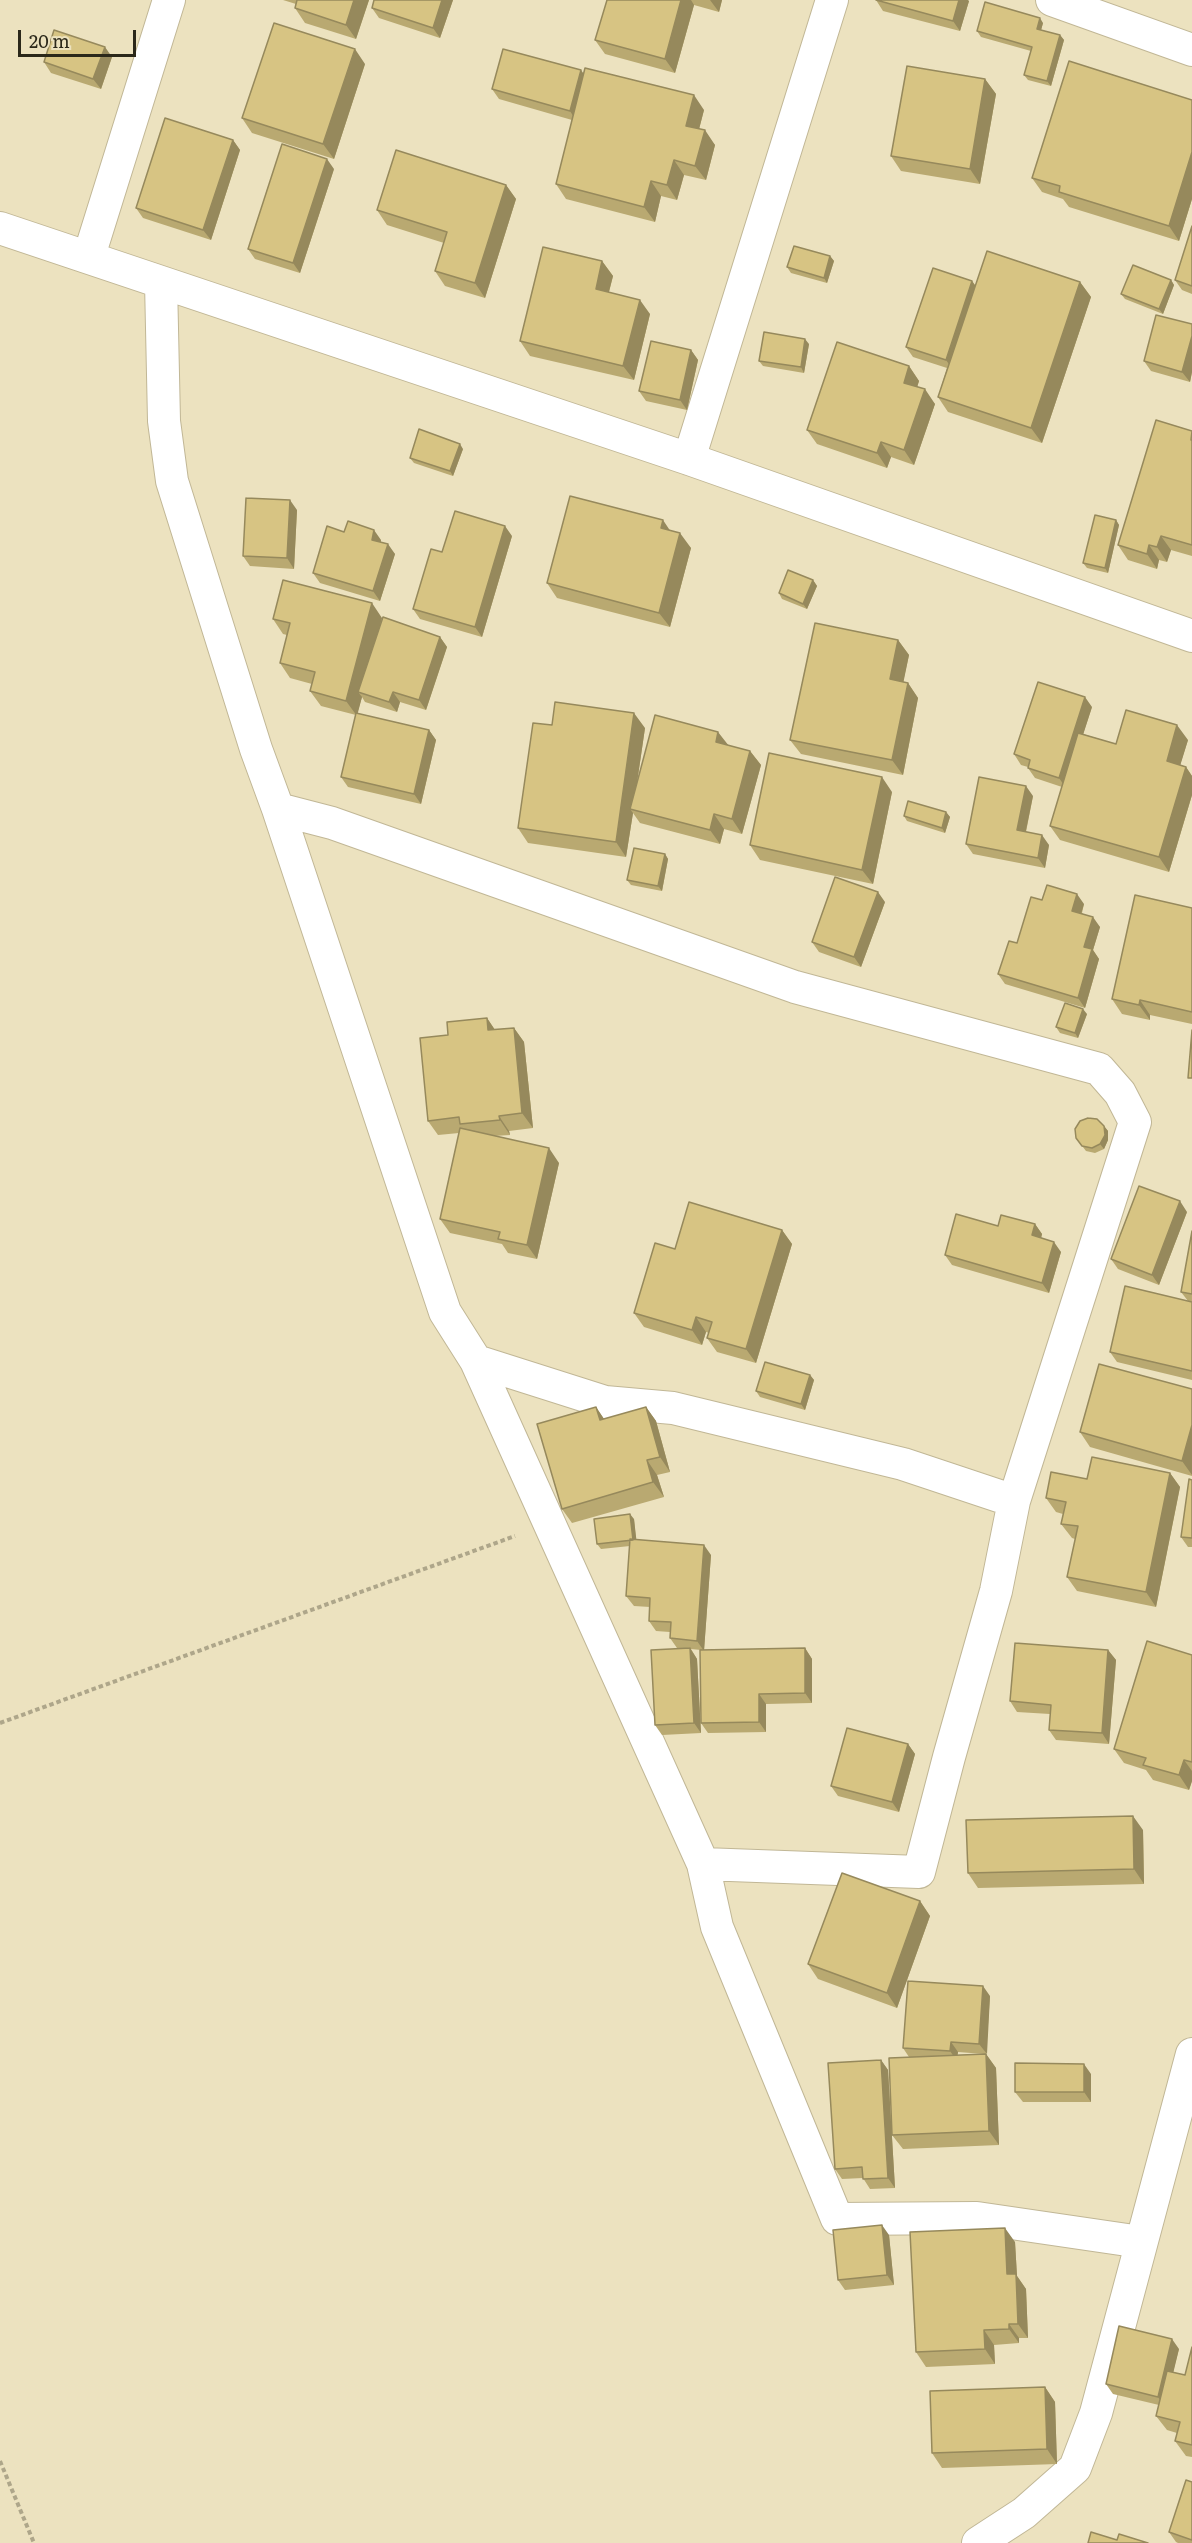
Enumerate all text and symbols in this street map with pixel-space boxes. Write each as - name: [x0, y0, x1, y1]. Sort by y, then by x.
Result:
- scale bar: [21, 18, 140, 56]
- text: 20 m: [29, 27, 70, 54]

